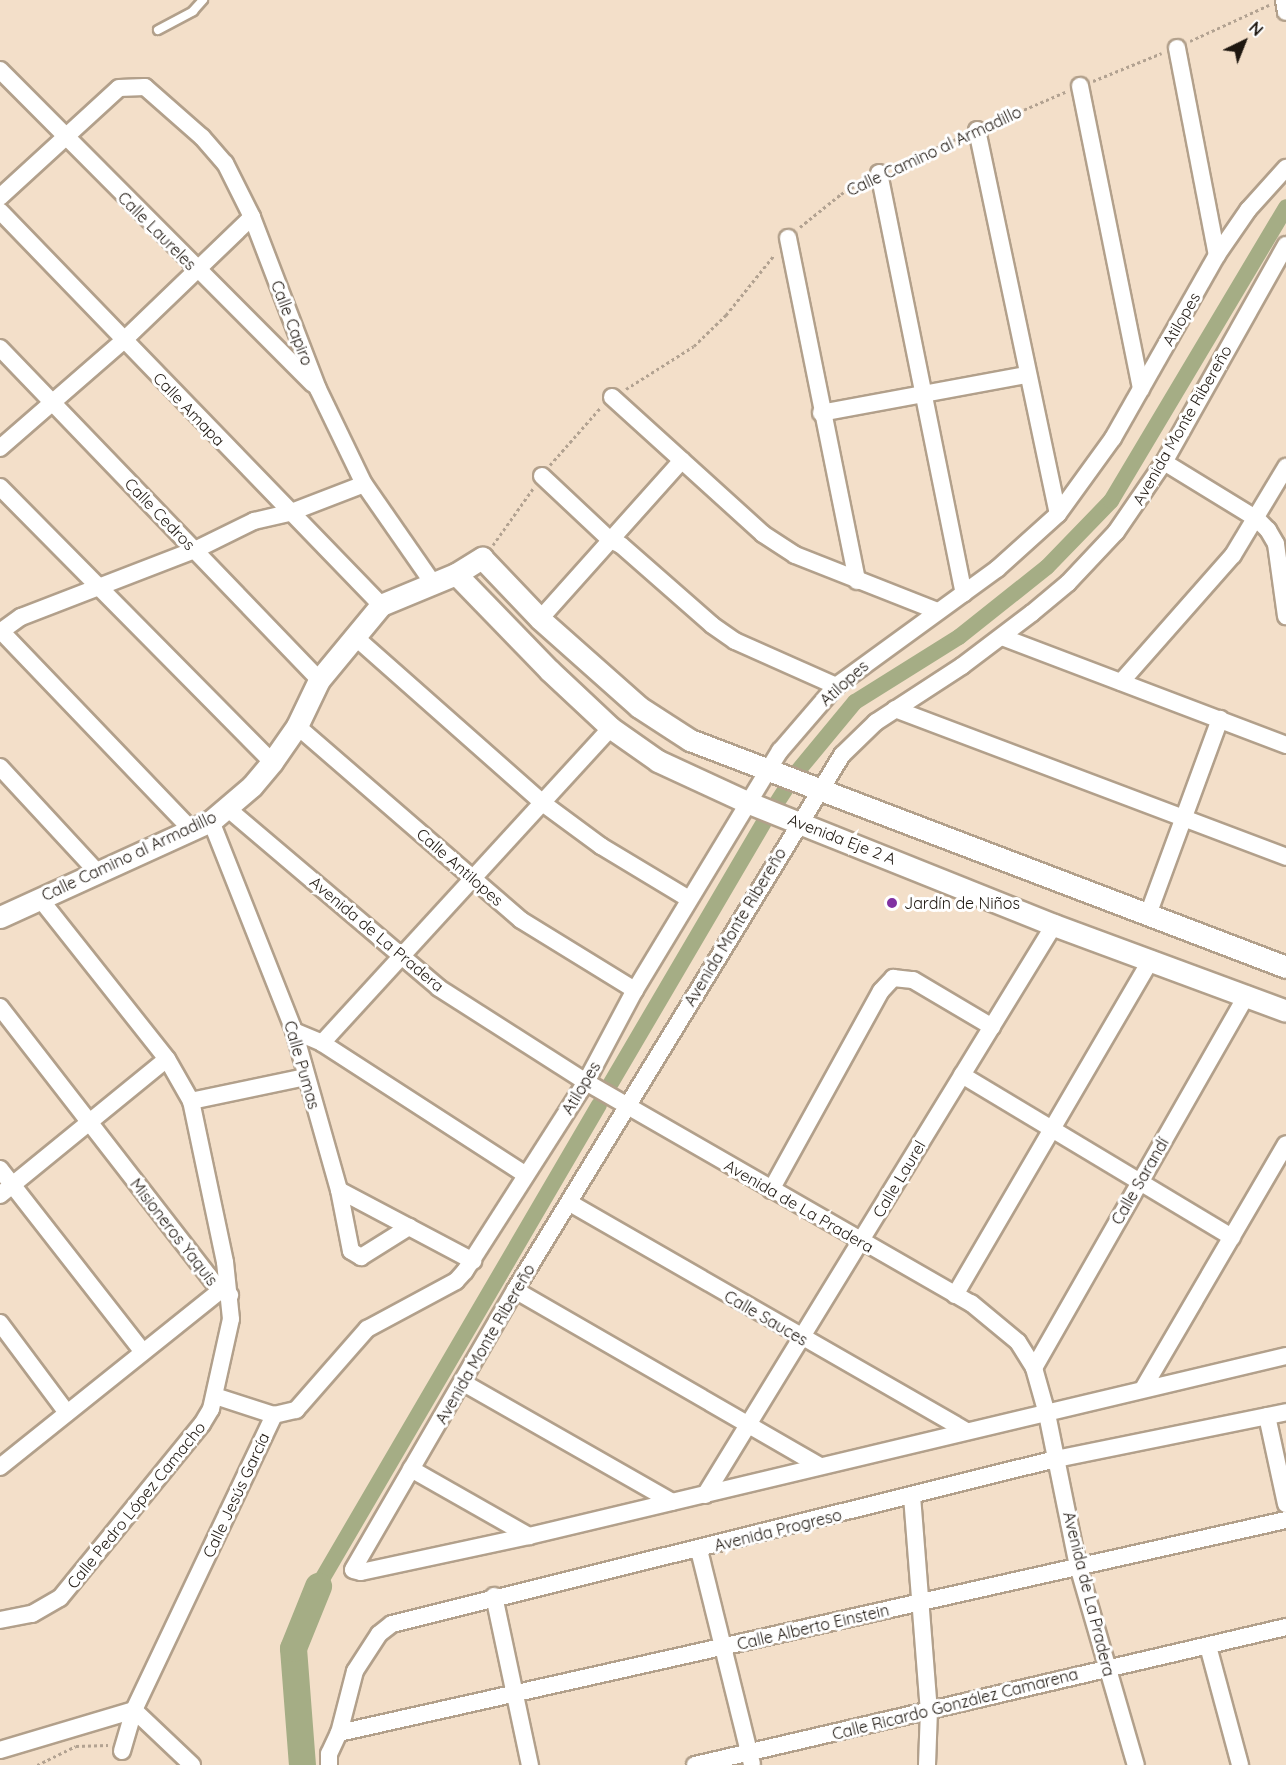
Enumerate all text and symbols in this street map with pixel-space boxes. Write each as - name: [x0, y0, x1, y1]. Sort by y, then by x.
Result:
- north arrow: [1214, 12, 1274, 72]
- text: N: [1245, 18, 1267, 40]
- street label: Calle Camino al Armadillo: [844, 102, 1024, 200]
- street label: Calle Laureles: [114, 188, 200, 274]
- street label: Calle Capiro: [267, 278, 317, 368]
- street label: Atilopes: [1158, 289, 1204, 349]
- street label: Avenida Monte Ribereño: [1128, 342, 1236, 508]
- street label: Calle Amapa: [149, 368, 229, 450]
- street label: Calle Cedros: [121, 474, 199, 554]
- street label: Atilopes: [816, 656, 872, 710]
- street label: Calle Camino al Armadillo: [39, 807, 219, 905]
- street label: Avenida Eje 2 A: [785, 810, 899, 868]
- street label: Calle Antilopes: [413, 824, 507, 910]
- street label: Avenida Monte Ribereño: [680, 844, 790, 1010]
- street label: Avenida de La Pradera: [306, 872, 448, 996]
- place label: Jardín de Niños: [904, 893, 1020, 913]
- marker: Jardín de Niños: [885, 896, 899, 910]
- street label: Calle Pumas: [280, 1019, 324, 1111]
- street label: Atilopes: [558, 1058, 604, 1118]
- street label: Calle Sarandí: [1107, 1134, 1173, 1228]
- street label: Calle Laurel: [869, 1137, 929, 1221]
- street label: Avenida de La Pradera: [721, 1155, 877, 1257]
- street label: Misioneros Yaquis: [126, 1175, 222, 1289]
- street label: Avenida Monte Ribereño: [431, 1261, 539, 1427]
- street label: Calle Sauces: [721, 1286, 811, 1350]
- street label: Calle Pedro López Camacho: [63, 1418, 209, 1592]
- street label: Calle Jesús García: [199, 1429, 273, 1561]
- street label: Avenida Progreso: [712, 1505, 844, 1555]
- street label: Avenida de La Pradera: [1059, 1510, 1119, 1678]
- street label: Calle Alberto Einstein: [735, 1600, 891, 1654]
- street label: Calle Ricardo González Camarena: [830, 1664, 1080, 1744]

